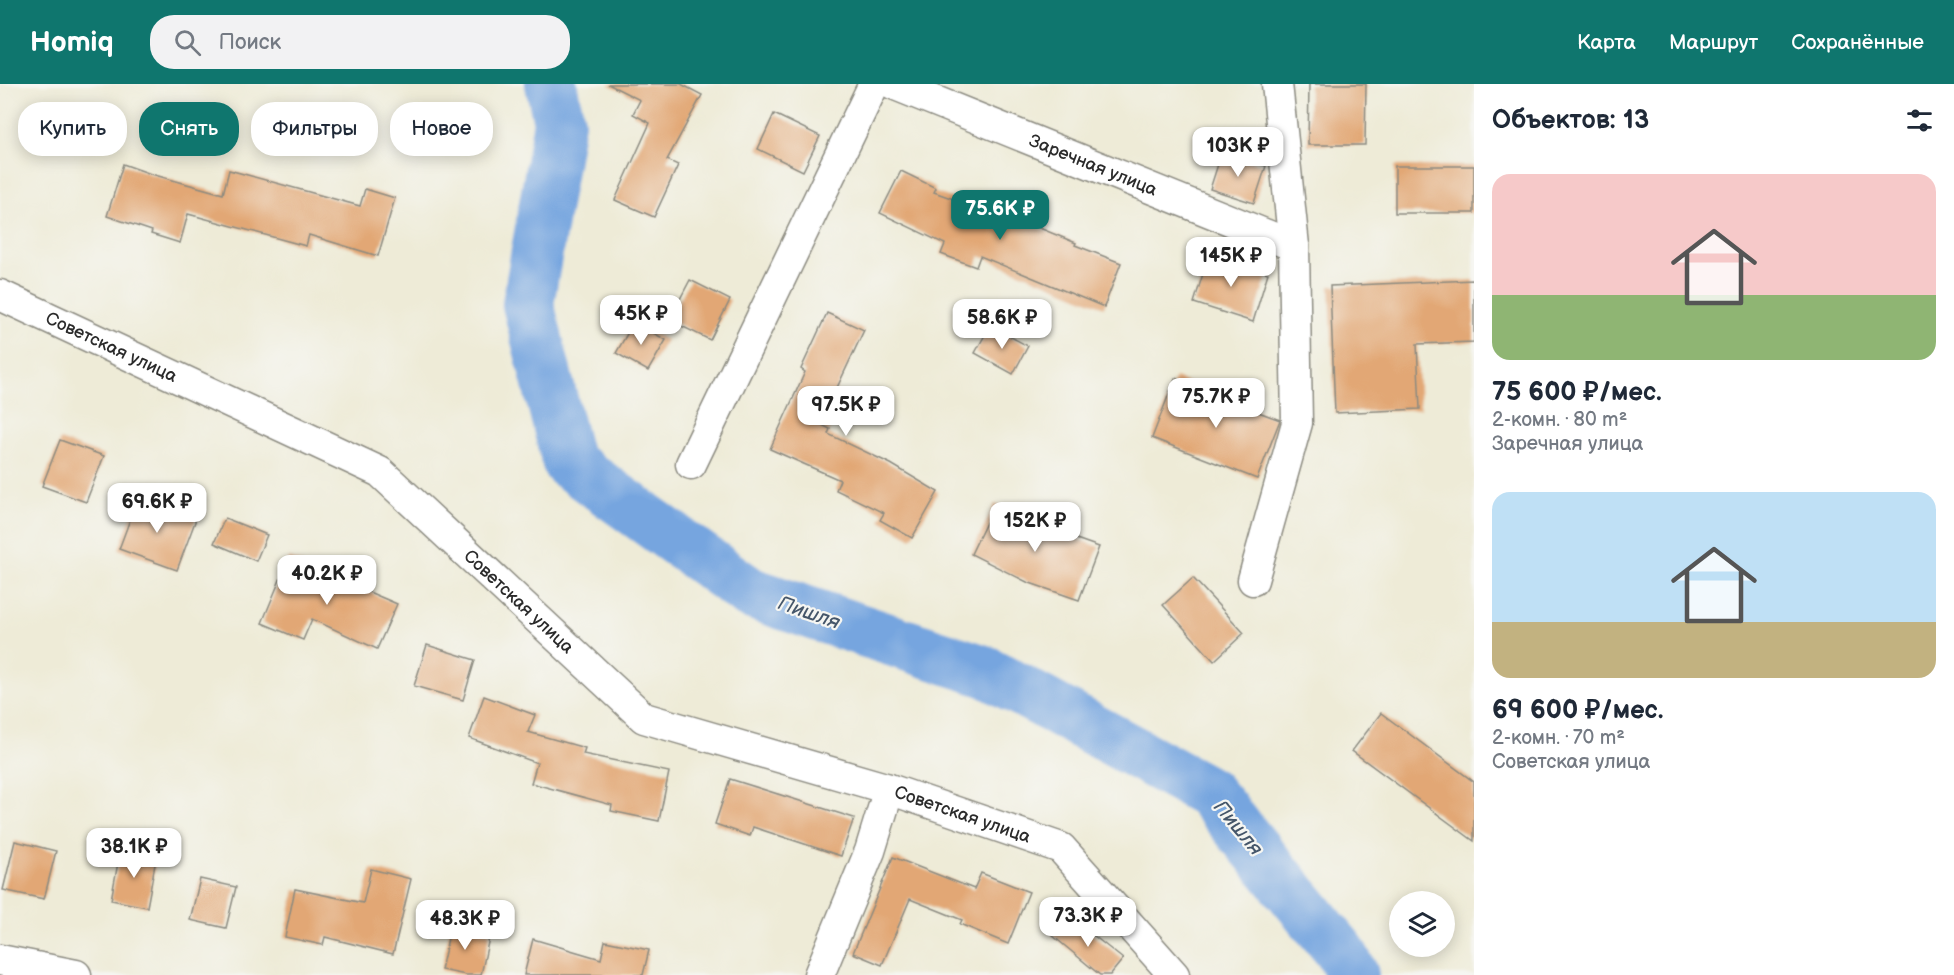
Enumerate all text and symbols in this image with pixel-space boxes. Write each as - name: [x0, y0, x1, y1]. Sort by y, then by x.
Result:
- search box: [150, 15, 570, 69]
- text: Homiq: [30, 26, 114, 59]
- icon: search: [171, 26, 204, 59]
- text: Поиск: [219, 29, 281, 56]
- text: Карта: [1577, 30, 1636, 55]
- text: Маршрут: [1669, 30, 1758, 55]
- text: Сохранённые: [1791, 30, 1924, 55]
- chip: Купить: [18, 102, 127, 156]
- chip: Снять: [139, 102, 239, 156]
- chip: Фильтры: [251, 102, 378, 156]
- chip: Новое: [390, 102, 493, 156]
- icon: filters: [1903, 104, 1936, 137]
- text: Объектов: 13: [1492, 105, 1649, 136]
- pin: 103K ₽: [1189, 127, 1287, 178]
- street label: Заречная улица: [1026, 130, 1161, 200]
- text: 103K ₽: [1206, 134, 1270, 158]
- pin: 75.6K ₽: [945, 190, 1055, 241]
- text: 75.6K ₽: [965, 197, 1035, 221]
- icon: home: [1660, 213, 1768, 321]
- pin: 145K ₽: [1182, 237, 1280, 288]
- text: 145K ₽: [1200, 244, 1262, 268]
- pin: 45K ₽: [599, 295, 683, 346]
- pin: 58.6K ₽: [947, 299, 1057, 350]
- text: 45K ₽: [614, 302, 668, 326]
- text: 58.6K ₽: [967, 306, 1037, 330]
- street label: Советская улица: [42, 307, 181, 387]
- text: 75 600 ₽/мес.: [1492, 377, 1662, 408]
- pin: 75.7K ₽: [1161, 378, 1271, 429]
- text: 75.7K ₽: [1182, 385, 1250, 409]
- pin: 97.5K ₽: [791, 386, 901, 437]
- text: 97.5K ₽: [811, 393, 881, 417]
- text: 2-комн. · 80 m²: [1492, 408, 1627, 432]
- text: Заречная улица: [1492, 432, 1643, 456]
- pin: 69.6K ₽: [102, 483, 212, 534]
- text: 69.6K ₽: [122, 490, 193, 514]
- pin: 152K ₽: [986, 502, 1084, 553]
- text: 152K ₽: [1004, 509, 1066, 533]
- icon: home: [1660, 531, 1768, 639]
- street label: Советская улица: [460, 545, 578, 658]
- pin: 40.2K ₽: [272, 555, 382, 606]
- text: 40.2K ₽: [291, 562, 363, 586]
- water label: Пишля: [775, 591, 843, 635]
- text: 69 600 ₽/мес.: [1492, 695, 1663, 726]
- text: 2-комн. · 70 m²: [1492, 726, 1625, 750]
- text: Советская улица: [1492, 750, 1650, 774]
- street label: Советская улица: [892, 781, 1034, 847]
- water label: Пишля: [1208, 796, 1268, 860]
- pin: 38.1K ₽: [79, 828, 189, 879]
- text: 38.1K ₽: [100, 835, 168, 859]
- map controls: [1389, 891, 1455, 957]
- button: layers: [1389, 891, 1455, 957]
- pin: 73.3K ₽: [1033, 897, 1143, 948]
- pin: 48.3K ₽: [410, 900, 520, 951]
- text: 73.3K ₽: [1053, 904, 1123, 928]
- text: 48.3K ₽: [430, 907, 500, 931]

